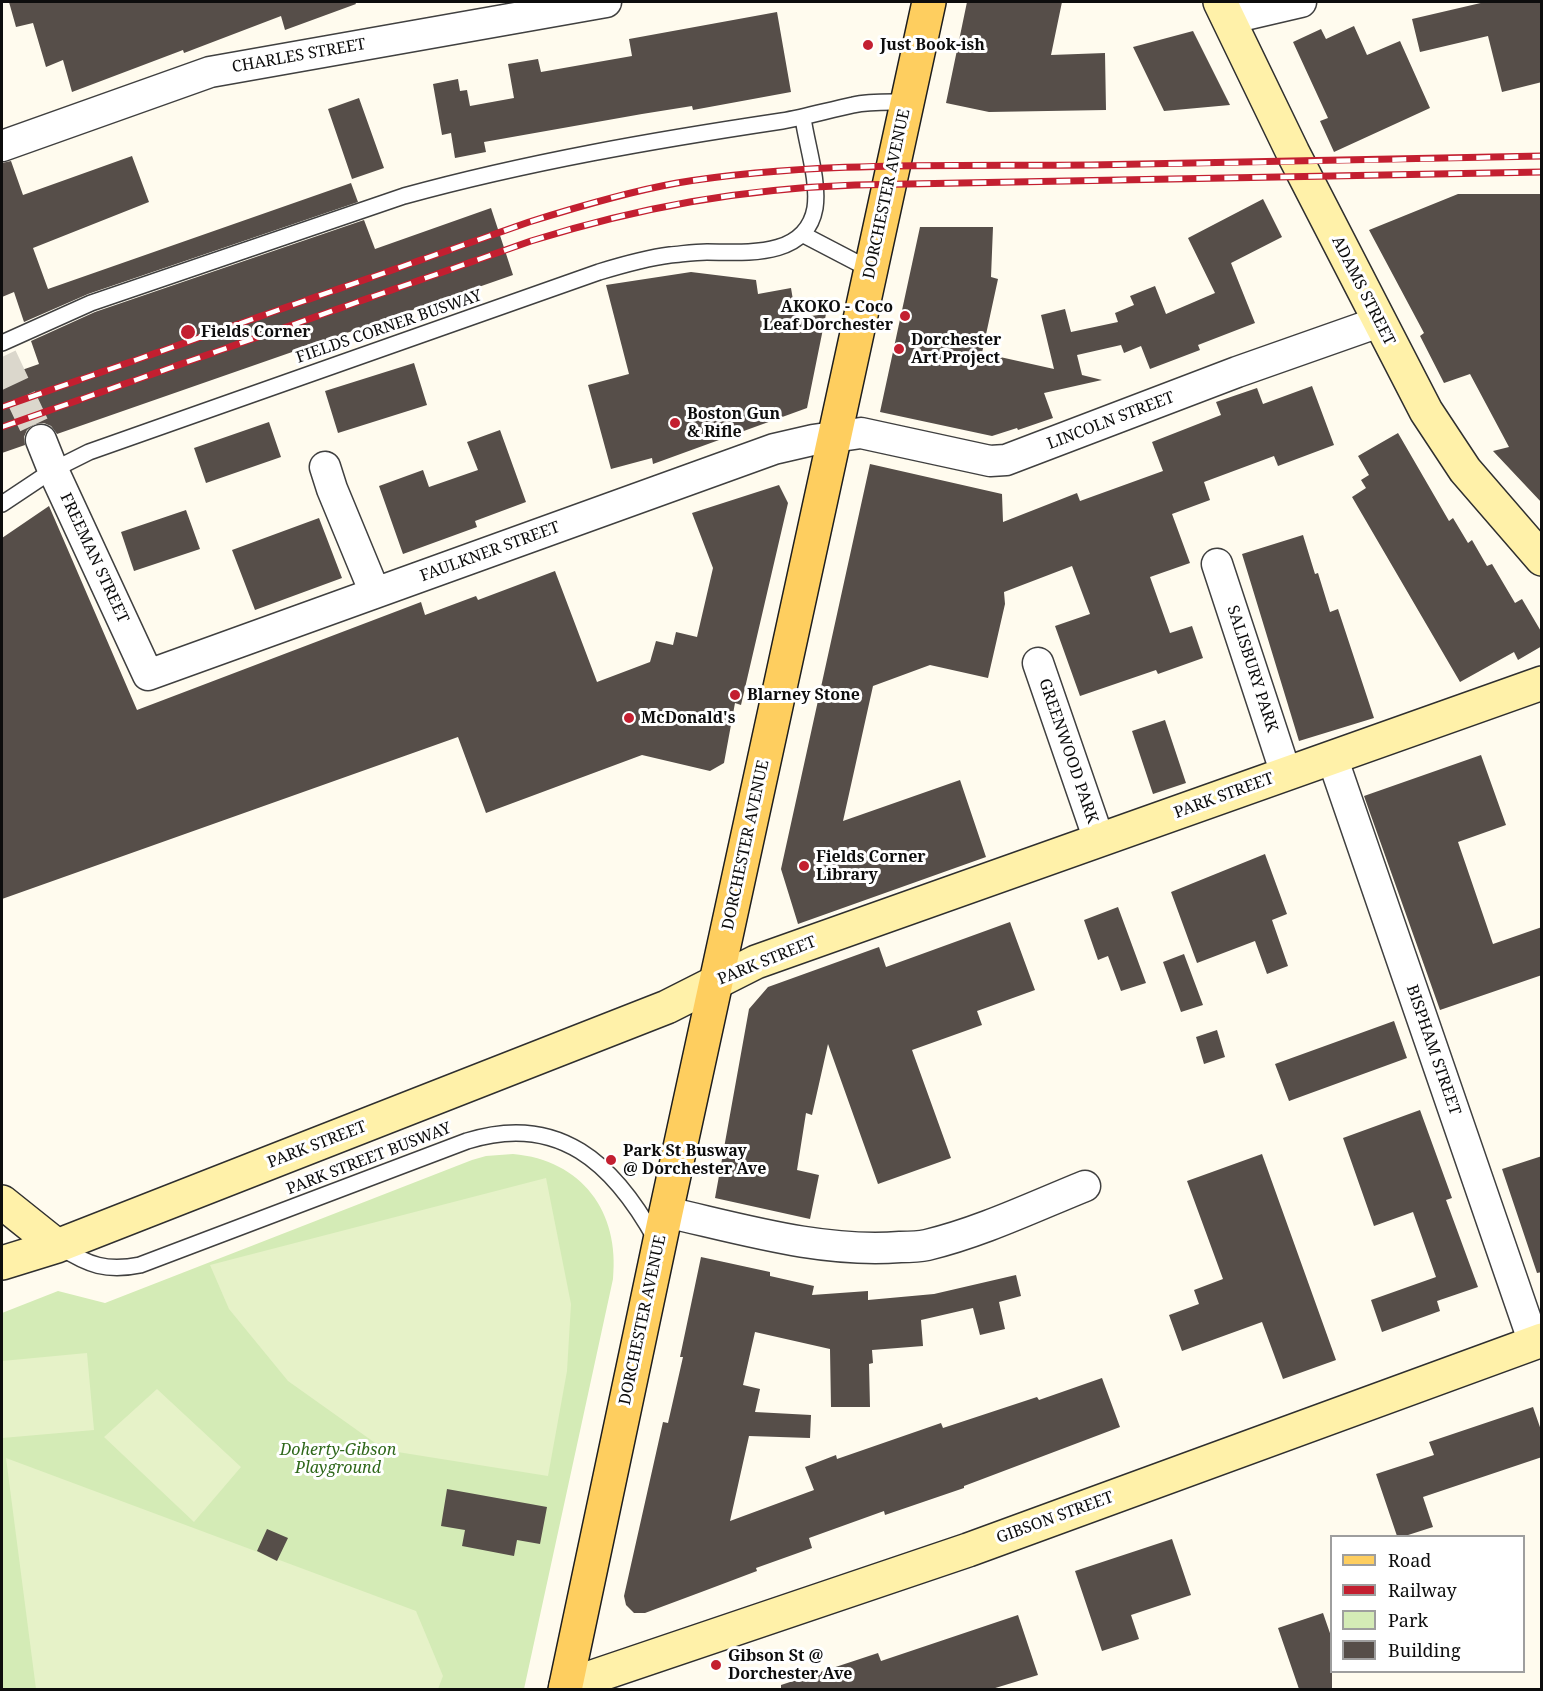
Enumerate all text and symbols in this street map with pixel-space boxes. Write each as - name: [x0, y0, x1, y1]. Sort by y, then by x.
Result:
- street label: CHARLES STREET: [231, 35, 367, 77]
- place label: Just Book-ish: [880, 35, 985, 55]
- marker: Just Book-ish: [861, 38, 875, 52]
- street label: DORCHESTER AVENUE: [860, 107, 914, 281]
- street label: ADAMS STREET: [1327, 233, 1399, 349]
- street label: FIELDS CORNER BUSWAY: [294, 286, 484, 368]
- place label: AKOKO - Coco Leaf Dorchester: [763, 297, 893, 335]
- marker: AKOKO - Coco Leaf Dorchester: [898, 309, 912, 323]
- place label: Fields Corner: [201, 322, 311, 342]
- marker: Fields Corner: [179, 323, 197, 341]
- place label: Dorchester Art Project: [911, 330, 1001, 368]
- marker: Dorchester Art Project: [892, 342, 906, 356]
- street label: LINCOLN STREET: [1045, 388, 1177, 454]
- place label: Boston Gun & Rifle: [687, 404, 780, 442]
- marker: Boston Gun & Rifle: [668, 416, 682, 430]
- street label: FREEMAN STREET: [56, 490, 132, 626]
- street label: FAULKNER STREET: [418, 518, 562, 586]
- street label: SALISBURY PARK: [1222, 603, 1282, 735]
- street label: GREENWOOD PARK: [1034, 676, 1102, 826]
- place label: Blarney Stone: [747, 685, 860, 705]
- marker: Blarney Stone: [728, 688, 742, 702]
- place label: McDonald's: [641, 708, 735, 728]
- marker: McDonald's: [622, 711, 636, 725]
- street label: DORCHESTER AVENUE: [719, 758, 773, 932]
- street label: PARK STREET: [1172, 769, 1276, 823]
- place label: Fields Corner Library: [816, 847, 926, 885]
- marker: Fields Corner Library: [797, 859, 811, 873]
- street label: PARK STREET: [715, 933, 819, 989]
- street label: BISPHAM STREET: [1402, 982, 1464, 1118]
- street label: PARK STREET: [265, 1117, 369, 1173]
- street label: PARK STREET BUSWAY: [284, 1119, 454, 1199]
- place label: Park St Busway @ Dorchester Ave: [623, 1141, 766, 1179]
- marker: Park St Busway @ Dorchester Ave: [604, 1153, 618, 1167]
- street label: DORCHESTER AVENUE: [616, 1233, 670, 1407]
- park label: Doherty-Gibson Playground: [280, 1440, 396, 1478]
- street label: GIBSON STREET: [994, 1488, 1116, 1548]
- legend: [1330, 1535, 1525, 1673]
- text: Road: [1388, 1548, 1431, 1572]
- text: Railway: [1388, 1578, 1457, 1602]
- text: Park: [1388, 1608, 1428, 1632]
- text: Building: [1388, 1638, 1461, 1662]
- place label: Gibson St @ Dorchester Ave: [728, 1646, 853, 1684]
- marker: Gibson St @ Dorchester Ave: [709, 1658, 723, 1672]

